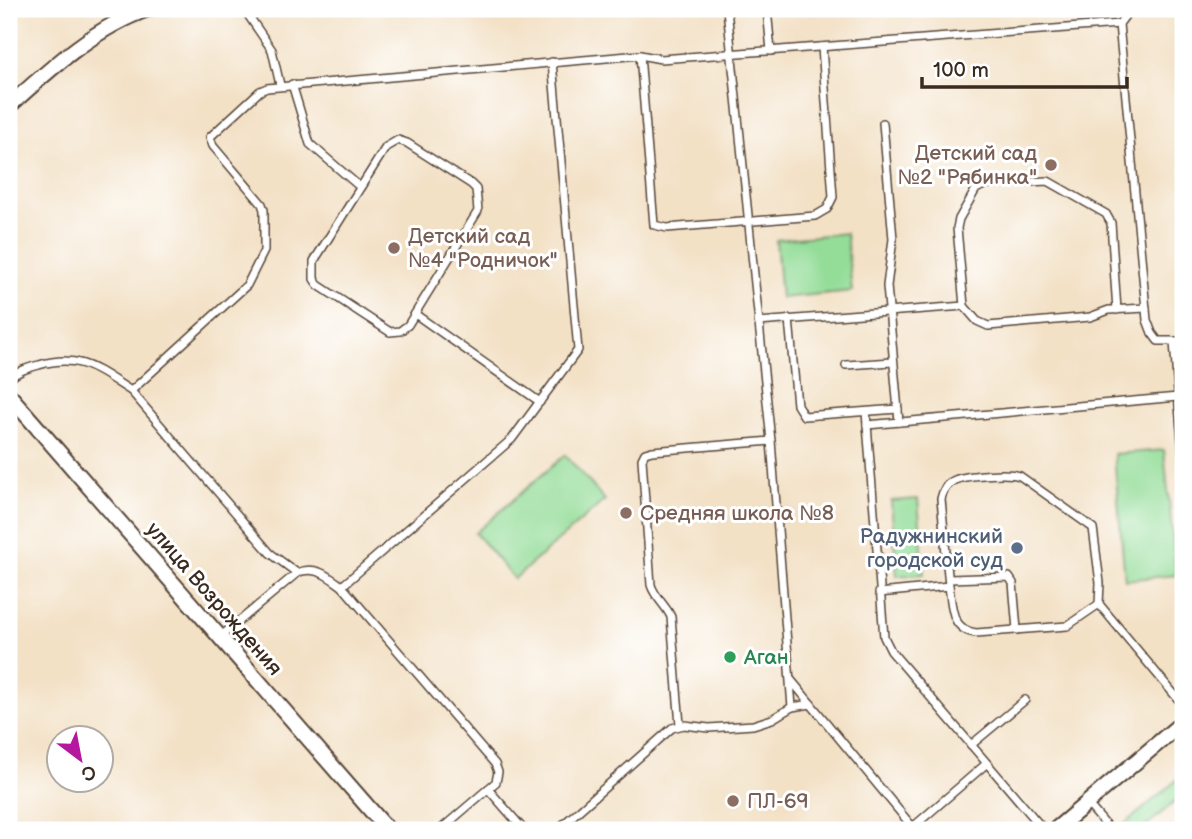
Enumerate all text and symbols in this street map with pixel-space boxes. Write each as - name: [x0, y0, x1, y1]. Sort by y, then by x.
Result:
- scale bar: [922, 46, 1127, 90]
- text: 100 m: [933, 58, 989, 83]
- place label: Детский сад №2 "Рябинка": [897, 141, 1037, 190]
- marker: Детский сад №2 "Рябинка": [1043, 157, 1059, 173]
- place label: Детский сад №4 "Родничок": [408, 224, 558, 273]
- marker: Детский сад №4 "Родничок": [386, 240, 402, 256]
- place label: Средняя школа №8: [640, 501, 834, 526]
- marker: Средняя школа №8: [618, 505, 634, 521]
- street label: улица Возрождения: [141, 517, 287, 681]
- place label: Радужнинский городской суд: [860, 524, 1003, 573]
- marker: Радужнинский городской суд: [1009, 540, 1025, 556]
- place label: Аган: [743, 645, 789, 670]
- marker: Аган: [722, 649, 738, 665]
- north arrow: [46, 724, 116, 794]
- text: С: [77, 759, 100, 785]
- place label: ПЛ-69: [747, 789, 809, 814]
- marker: ПЛ-69: [725, 793, 741, 809]

